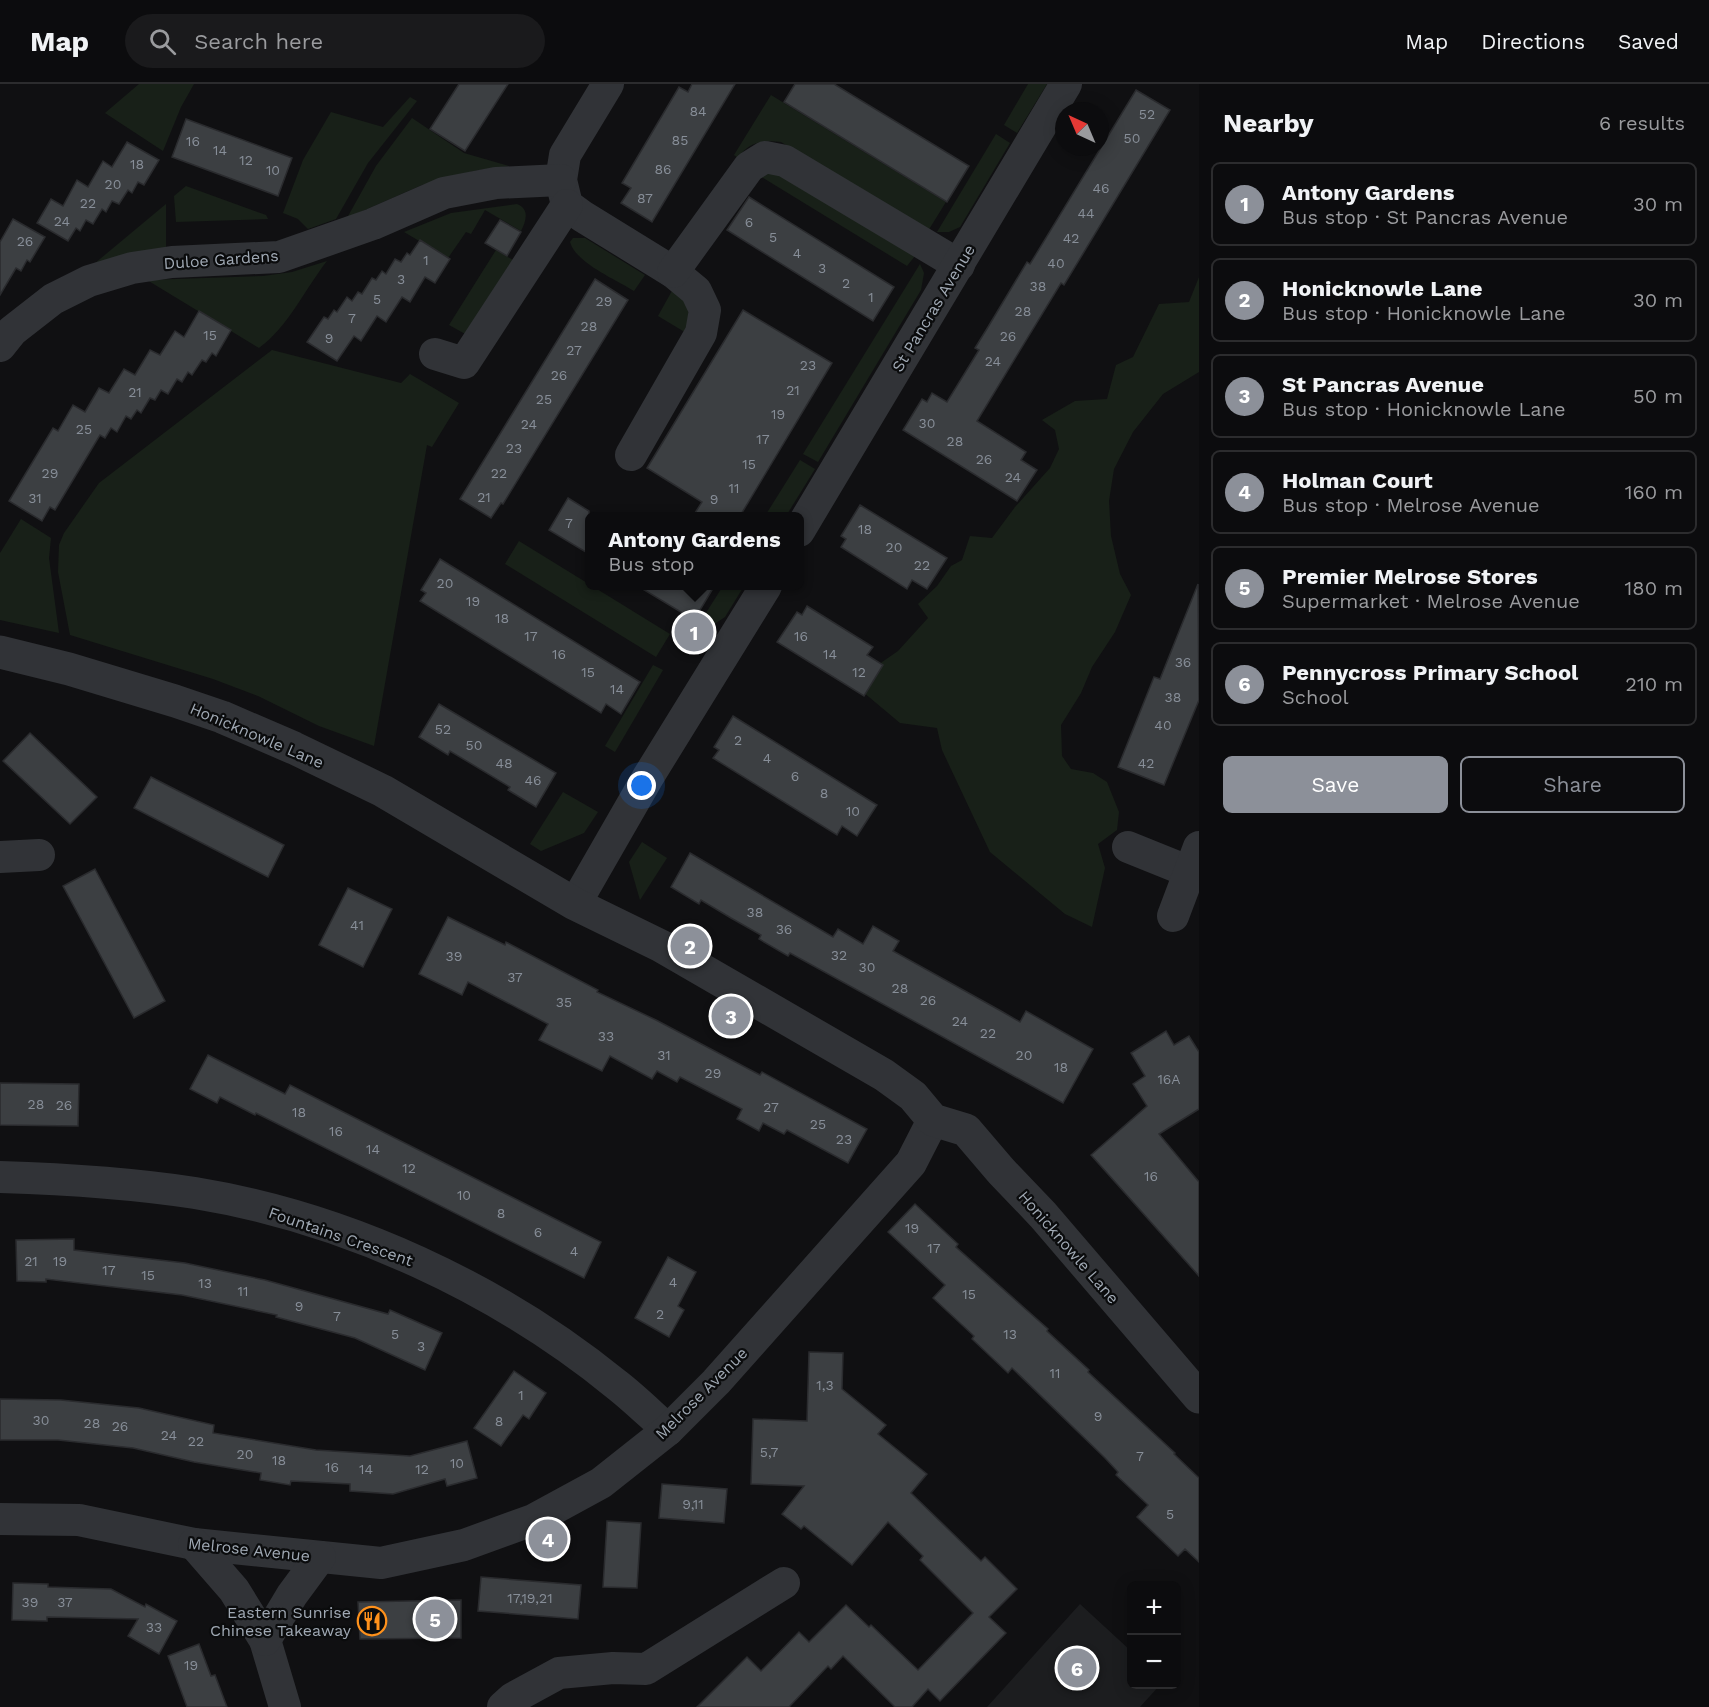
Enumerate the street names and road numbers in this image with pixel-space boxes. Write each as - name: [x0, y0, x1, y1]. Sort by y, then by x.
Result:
- street label: St Pancras Avenue: [888, 241, 979, 375]
- street label: Duloe Gardens: [163, 246, 279, 273]
- street label: Honicknowle Lane: [187, 699, 327, 772]
- street label: Honicknowle Lane: [1014, 1187, 1123, 1308]
- street label: Fountains Crescent: [266, 1203, 416, 1270]
- street label: Melrose Avenue: [651, 1343, 751, 1443]
- street label: Melrose Avenue: [187, 1534, 311, 1565]

